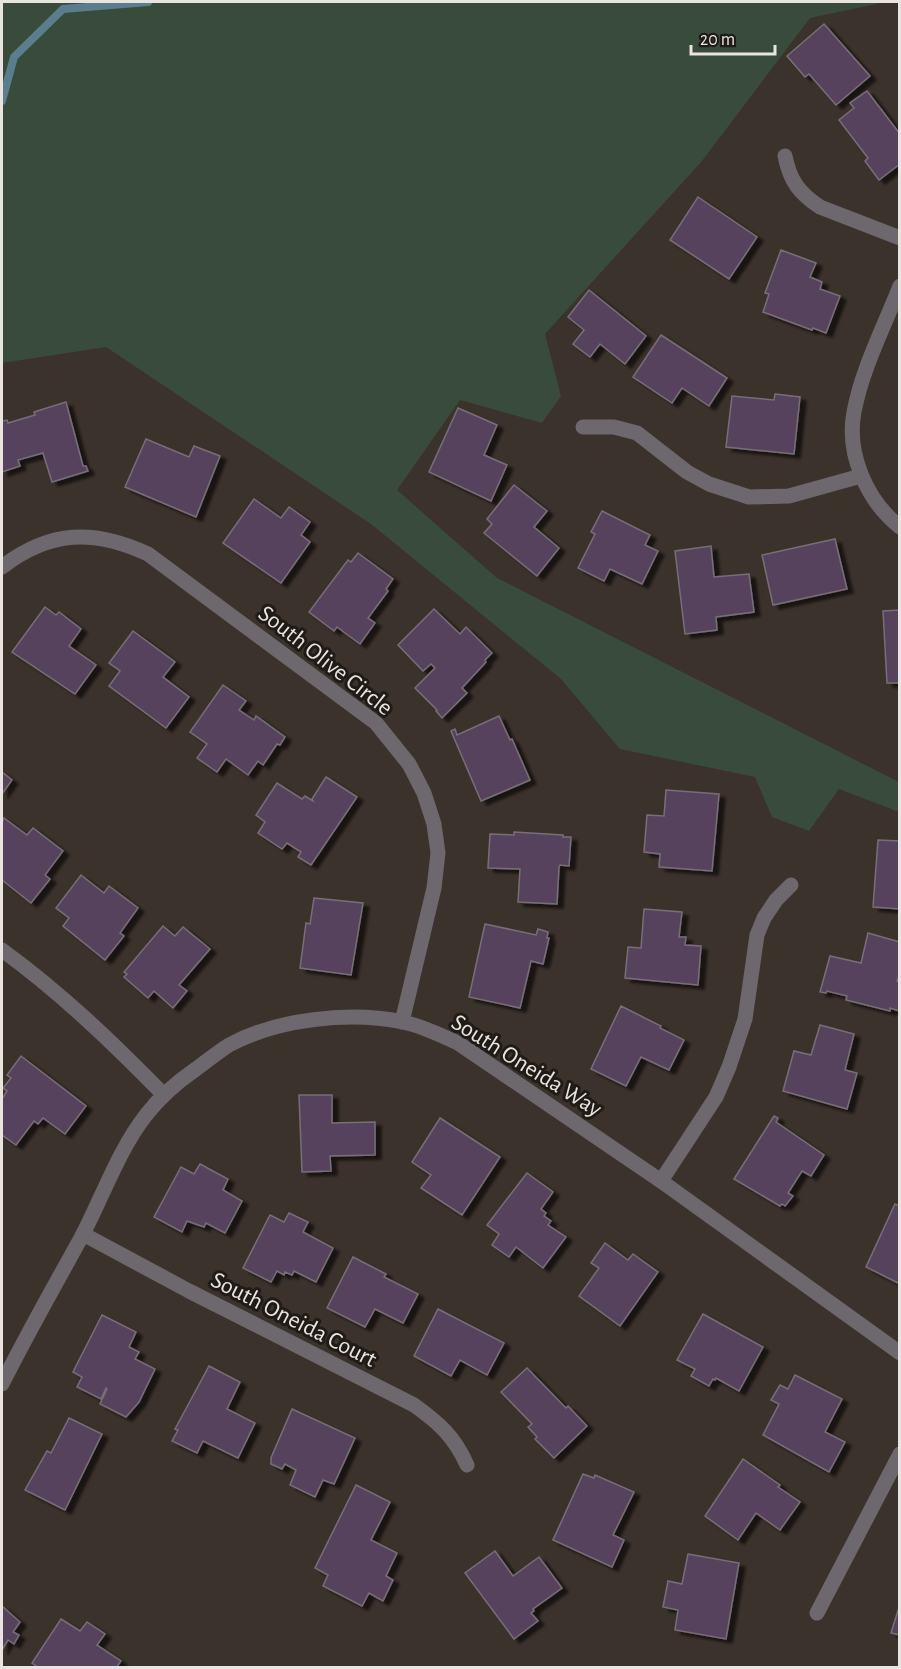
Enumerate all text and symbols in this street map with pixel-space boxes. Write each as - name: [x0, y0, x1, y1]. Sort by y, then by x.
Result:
- scale bar: [691, 18, 775, 56]
- text: 20 m: [700, 31, 735, 49]
- street label: South Olive Circle: [254, 601, 397, 720]
- street label: South Oneida Way: [447, 1010, 606, 1122]
- street label: South Oneida Court: [207, 1268, 380, 1372]

